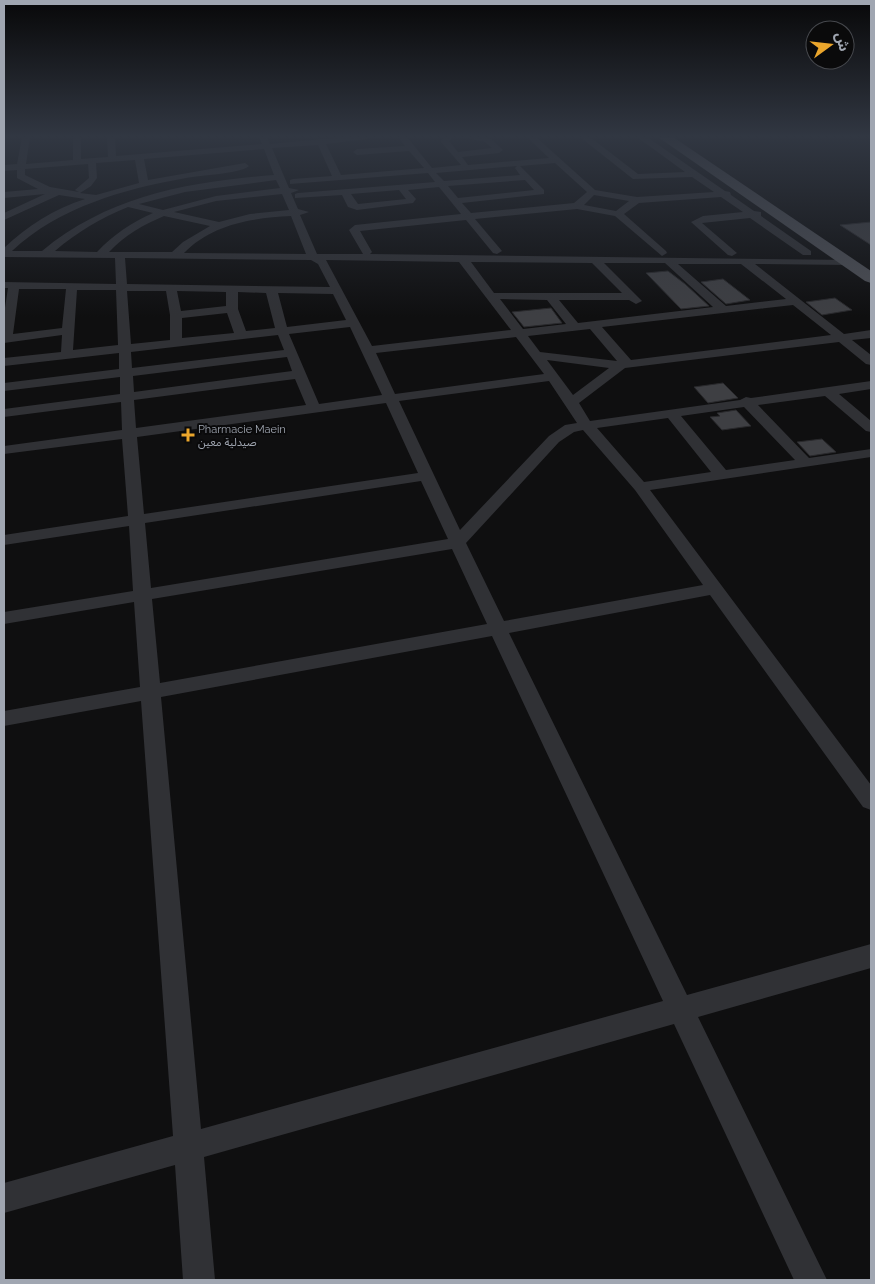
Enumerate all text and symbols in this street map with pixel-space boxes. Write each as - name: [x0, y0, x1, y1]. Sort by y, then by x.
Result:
- north arrow: [805, 20, 855, 70]
- text: ش: [832, 30, 853, 53]
- place label: Pharmacie Maein صيدلية معين: [198, 423, 286, 449]
- marker: Pharmacie Maein صيدلية معين: [182, 429, 194, 441]

